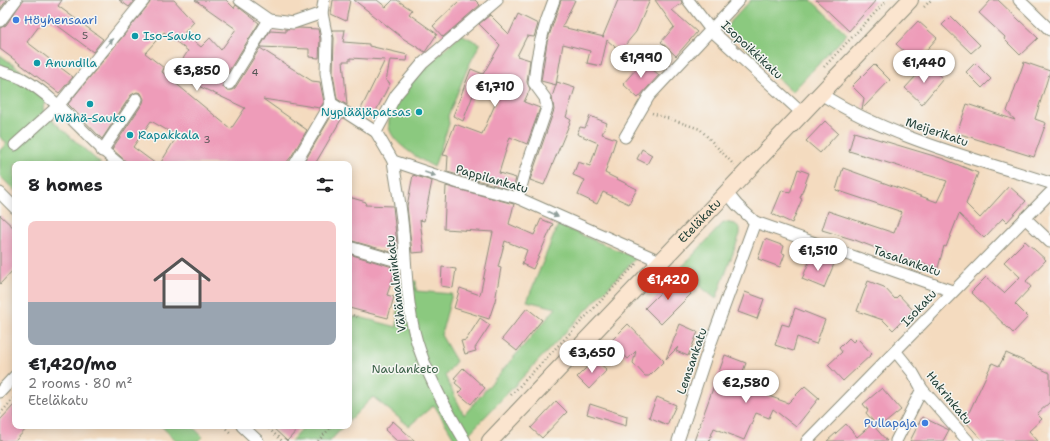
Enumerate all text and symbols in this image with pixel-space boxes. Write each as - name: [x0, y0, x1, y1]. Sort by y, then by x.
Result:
- place label: Höyhensaari: [24, 12, 97, 28]
- marker: Höyhensaari: [11, 15, 21, 25]
- street label: Isopoikkikatu: [718, 17, 786, 83]
- place label: Iso-Sauko: [143, 28, 201, 44]
- house number: 5: [82, 29, 88, 42]
- marker: Iso-Sauko: [130, 31, 140, 41]
- one-way arrow: [105, 38, 113, 48]
- pin: €1,990: [608, 45, 674, 79]
- text: €1,990: [620, 49, 662, 66]
- pin: €1,440: [891, 50, 957, 84]
- text: €1,440: [902, 54, 946, 71]
- place label: Anundila: [45, 55, 98, 71]
- marker: Anundila: [32, 58, 42, 68]
- pin: €3,850: [164, 58, 230, 92]
- text: €3,850: [173, 62, 221, 79]
- house number: 4: [252, 66, 259, 79]
- pin: €1,710: [462, 74, 528, 108]
- text: €1,710: [475, 78, 515, 95]
- marker: Wähä-Sauko: [85, 99, 95, 109]
- place label: Nyplääjäpatsas: [321, 104, 411, 120]
- marker: Nyplääjäpatsas: [414, 107, 424, 117]
- place label: Wähä-Sauko: [54, 110, 126, 126]
- street label: Meijerikatu: [903, 114, 971, 150]
- place label: Rapakkala: [138, 127, 200, 143]
- marker: Rapakkala: [125, 130, 135, 140]
- house number: 3: [204, 133, 211, 146]
- street label: Pappilankatu: [454, 161, 530, 197]
- one-way arrow: [424, 171, 436, 177]
- text: 8 homes: [28, 174, 103, 196]
- icon: filters: [314, 174, 336, 196]
- street label: Eteläkatu: [675, 195, 725, 247]
- one-way arrow: [548, 211, 559, 217]
- street label: Vähämalminkatu: [382, 234, 410, 334]
- pin: €1,510: [785, 238, 851, 272]
- text: €1,510: [798, 242, 838, 259]
- street label: Tasalankatu: [871, 242, 943, 280]
- icon: home: [146, 247, 218, 319]
- pin: €1,420: [635, 267, 701, 301]
- text: €1,420: [646, 271, 690, 288]
- street label: Isokatu: [898, 286, 940, 330]
- street label: Lemsankatu: [673, 325, 711, 396]
- pin: €3,650: [559, 340, 625, 374]
- text: €3,650: [568, 344, 616, 361]
- text: €1,420/mo: [28, 353, 117, 375]
- park label: Naulanketo: [372, 361, 438, 377]
- street label: Hakrinkatu: [923, 368, 975, 428]
- pin: €2,580: [713, 370, 779, 404]
- text: €2,580: [722, 374, 770, 391]
- text: 2 rooms · 80 m²: [28, 375, 132, 392]
- text: Eteläkatu: [28, 392, 88, 409]
- place label: Pullapaja: [864, 415, 918, 431]
- marker: Pullapaja: [920, 418, 930, 428]

